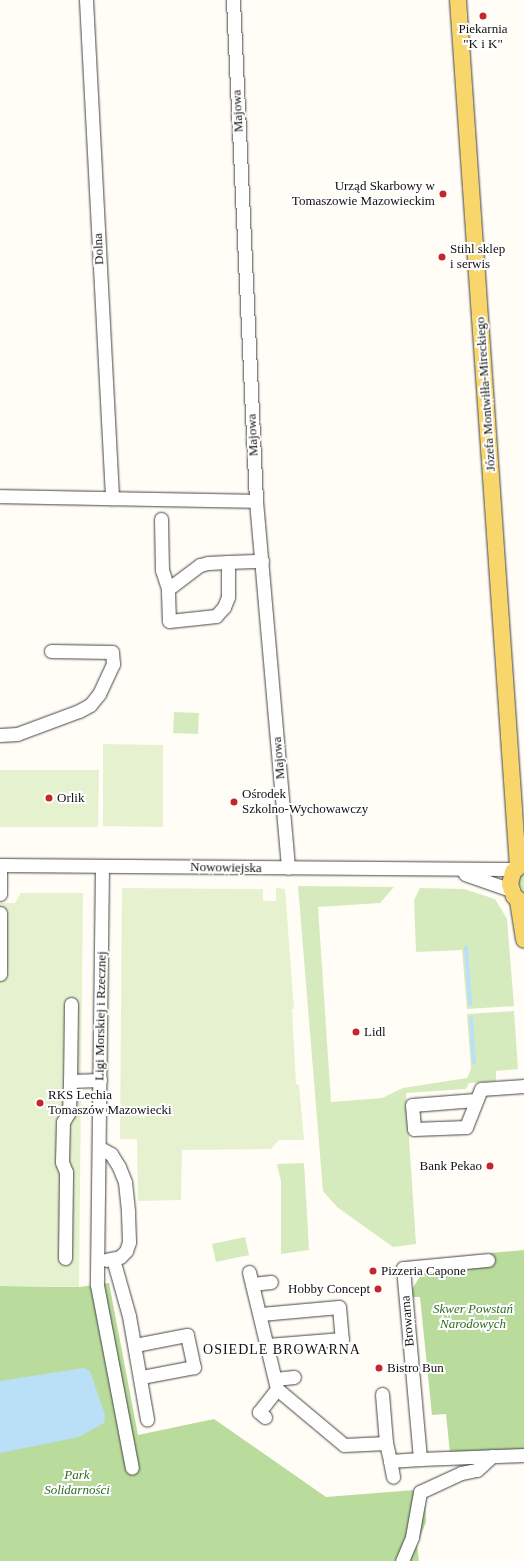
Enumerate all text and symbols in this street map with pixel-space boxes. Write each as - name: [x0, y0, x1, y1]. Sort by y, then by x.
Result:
- marker: Piekarnia "K i K": [478, 11, 488, 21]
- place label: Piekarnia "K i K": [458, 22, 508, 53]
- street label: Majowa: [229, 89, 247, 133]
- place label: Urząd Skarbowy w Tomaszowie Mazowieckim: [292, 179, 435, 210]
- marker: Urząd Skarbowy w Tomaszowie Mazowieckim: [438, 189, 448, 199]
- street label: Dolna: [90, 233, 108, 265]
- place label: Stihl sklep i serwis: [450, 242, 505, 273]
- marker: Stihl sklep i serwis: [437, 252, 447, 262]
- street label: Józefa Montwiłła-Mireckiego: [473, 316, 499, 472]
- street label: Majowa: [244, 413, 262, 457]
- street label: Majowa: [269, 736, 289, 780]
- place label: Ośrodek Szkolno-Wychowawczy: [242, 787, 368, 818]
- place label: Orlik: [57, 790, 84, 806]
- marker: Orlik: [44, 793, 54, 803]
- marker: Ośrodek Szkolno-Wychowawczy: [229, 797, 239, 807]
- street label: Nowowiejska: [190, 860, 262, 876]
- street label: Ligi Morskiej i Rzecznej: [92, 951, 110, 1081]
- place label: Lidl: [364, 1024, 386, 1040]
- marker: Lidl: [351, 1027, 361, 1037]
- place label: RKS Lechia Tomaszów Mazowiecki: [48, 1088, 172, 1119]
- marker: RKS Lechia Tomaszów Mazowiecki: [35, 1098, 45, 1108]
- place label: Bank Pekao: [420, 1158, 482, 1174]
- marker: Bank Pekao: [485, 1161, 495, 1171]
- place label: Pizzeria Capone: [381, 1263, 466, 1279]
- marker: Pizzeria Capone: [368, 1266, 378, 1276]
- place label: Hobby Concept: [288, 1281, 370, 1297]
- marker: Hobby Concept: [373, 1284, 383, 1294]
- street label: Browarna: [398, 1295, 418, 1347]
- park label: Skwer Powstań Narodowych: [433, 1302, 513, 1333]
- district label: OSIEDLE BROWARNA: [203, 1342, 361, 1358]
- place label: Bistro Bun: [387, 1360, 444, 1376]
- marker: Bistro Bun: [374, 1363, 384, 1373]
- park label: Park Solidarności: [44, 1468, 110, 1499]

